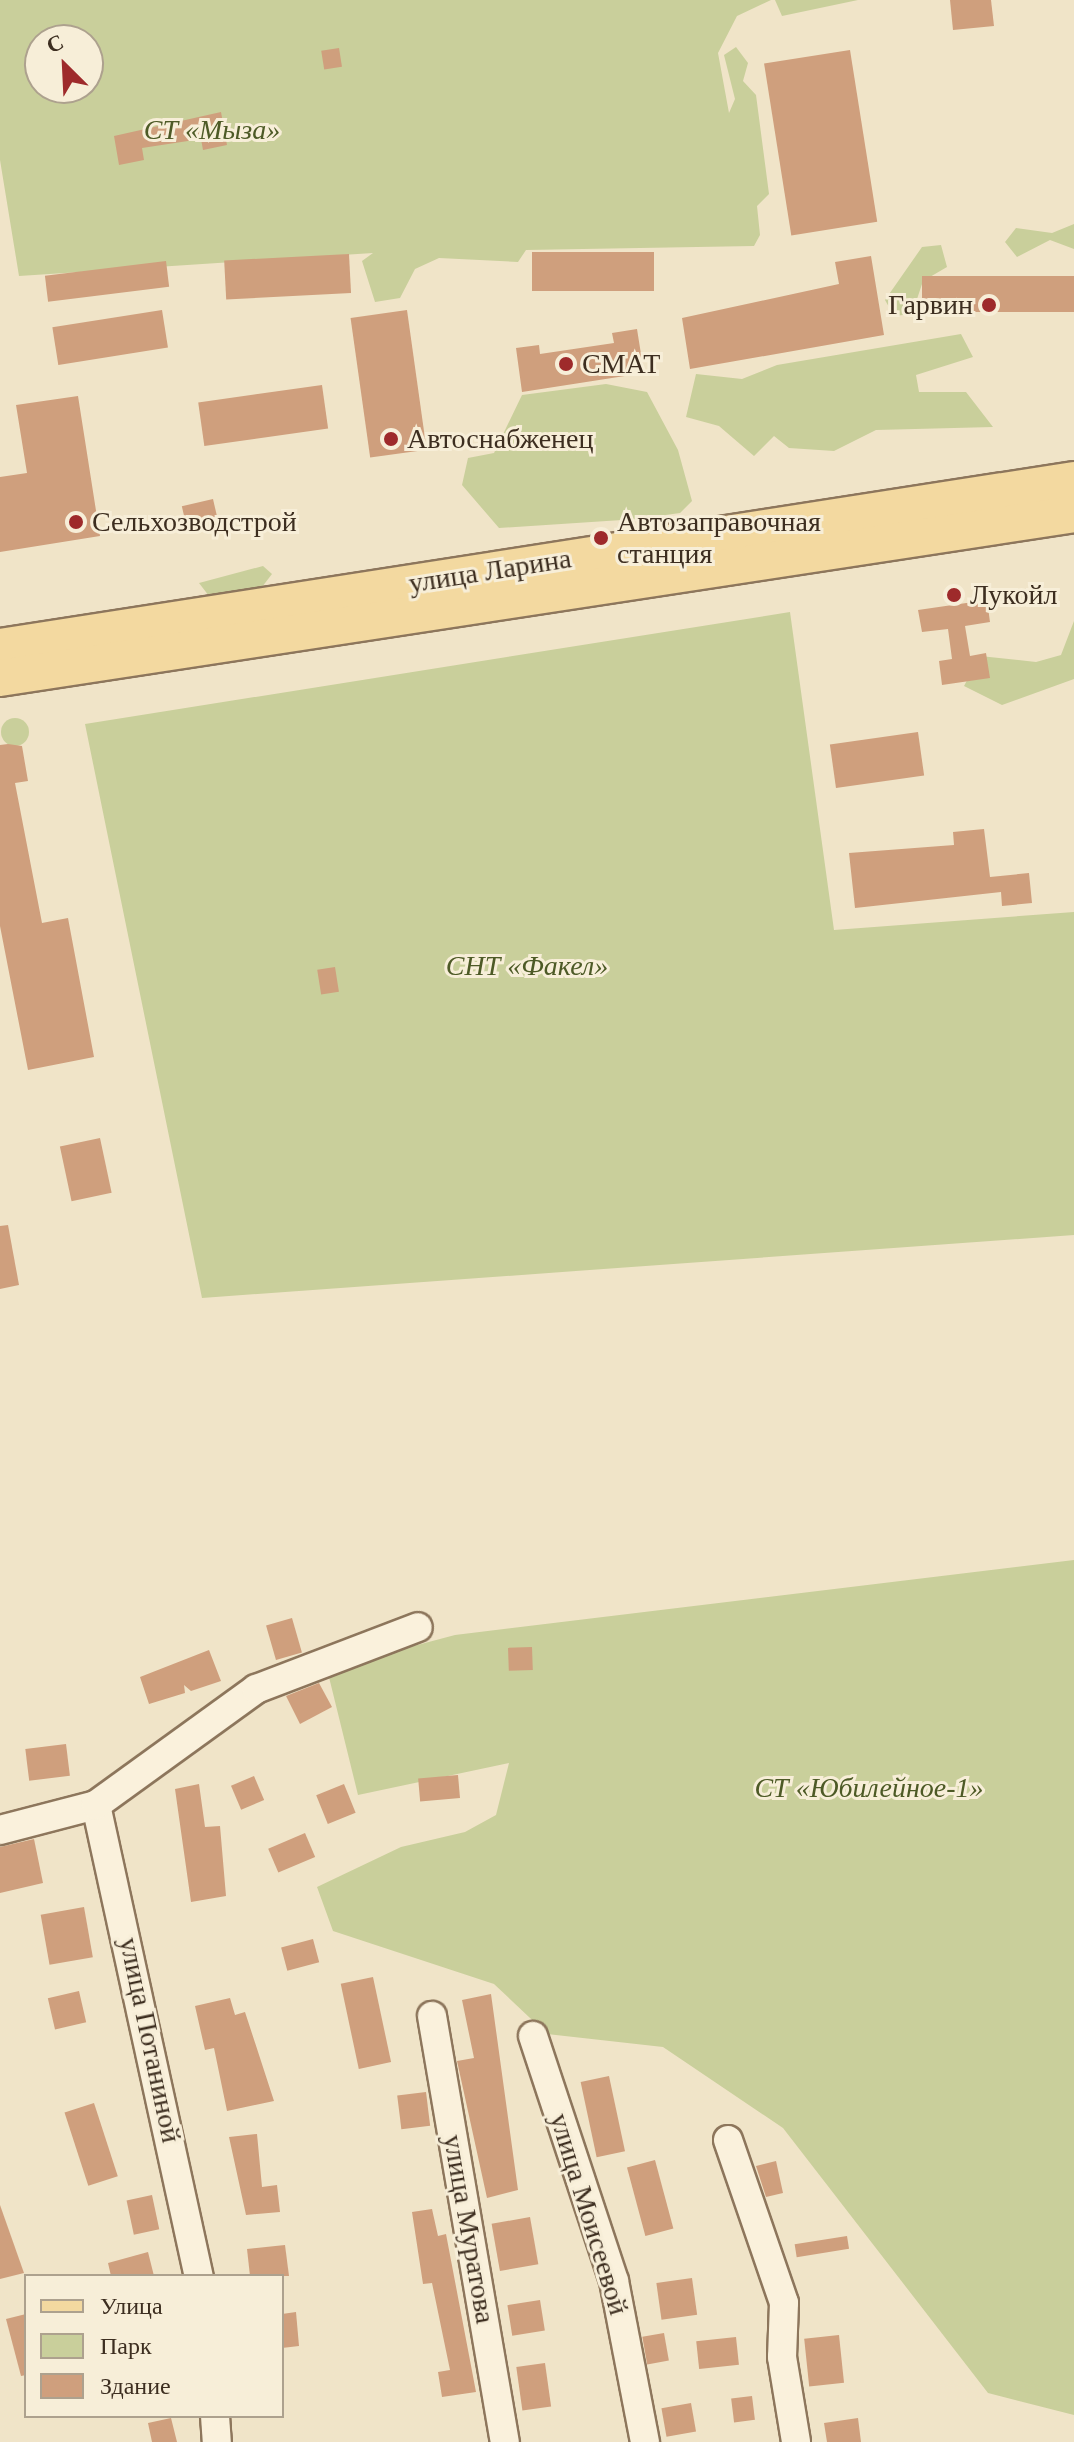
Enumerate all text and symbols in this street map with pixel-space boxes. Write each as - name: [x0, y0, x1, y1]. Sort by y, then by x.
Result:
- north arrow: [24, 24, 104, 104]
- text: С: [42, 29, 67, 58]
- park label: СТ «Мыза»: [144, 113, 280, 147]
- place label: Гарвин: [888, 288, 973, 322]
- marker: Гарвин: [980, 296, 998, 314]
- place label: СМАТ: [582, 347, 660, 381]
- marker: СМАТ: [557, 355, 575, 373]
- place label: Автоснабженец: [407, 422, 593, 456]
- marker: Автоснабженец: [382, 430, 400, 448]
- place label: Сельхозводстрой: [92, 505, 297, 539]
- place label: Автозаправочная станция: [617, 505, 821, 571]
- marker: Сельхозводстрой: [67, 513, 85, 531]
- marker: Автозаправочная станция: [592, 529, 610, 547]
- street label: улица Ларина: [406, 542, 574, 600]
- place label: Лукойл: [970, 578, 1057, 612]
- marker: Лукойл: [945, 586, 963, 604]
- park label: СНТ «Факел»: [446, 949, 608, 983]
- park label: СТ «Юбилейное-1»: [754, 1771, 984, 1805]
- street label: улица Потаниной: [112, 1934, 188, 2146]
- street label: улица Моисеевой: [542, 2109, 636, 2319]
- street label: улица Муратова: [436, 2132, 502, 2326]
- legend: [24, 2274, 284, 2418]
- text: Улица: [100, 2293, 163, 2319]
- text: Парк: [100, 2333, 152, 2359]
- text: Здание: [100, 2373, 171, 2399]

